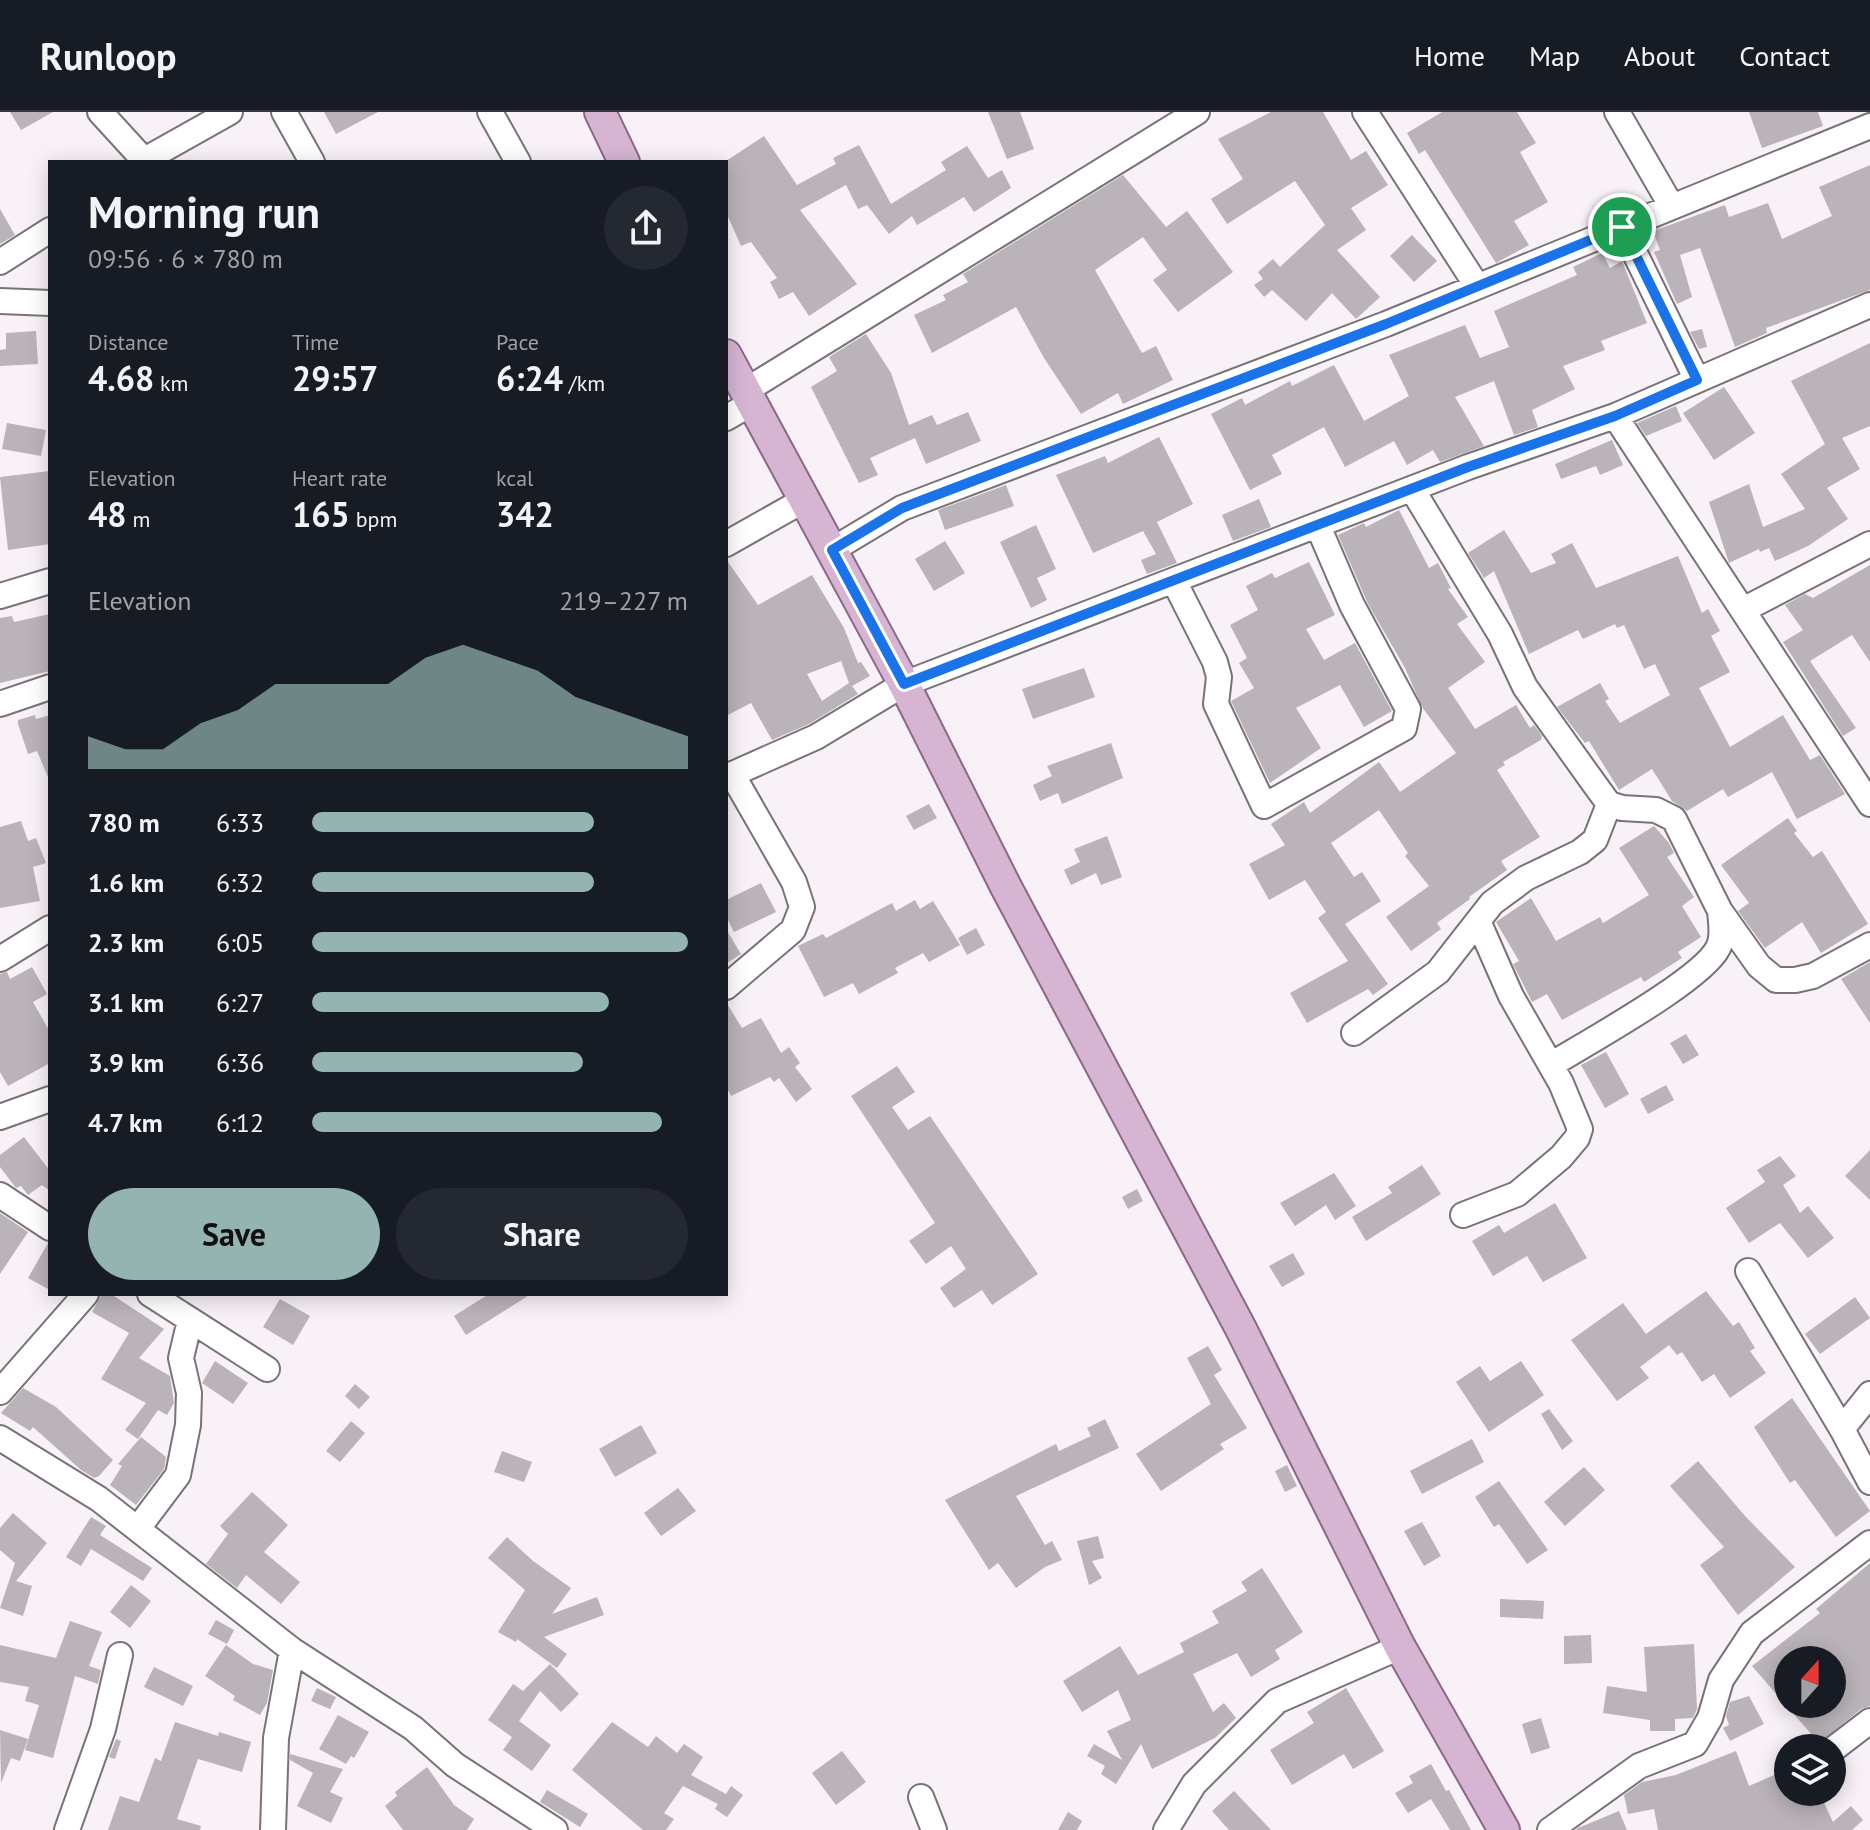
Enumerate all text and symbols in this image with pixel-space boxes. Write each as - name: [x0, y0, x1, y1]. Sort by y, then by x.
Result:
- text: Runloop: [40, 31, 177, 80]
- text: Home: [1414, 37, 1485, 74]
- text: Map: [1529, 37, 1580, 74]
- text: About: [1624, 37, 1695, 74]
- text: Contact: [1739, 37, 1830, 74]
- text: Morning run: [88, 183, 320, 240]
- button: share: [604, 186, 688, 270]
- pin: [1588, 193, 1656, 261]
- icon: arrive: [1600, 205, 1644, 249]
- text: 09:56 · 6 × 780 m: [88, 242, 283, 275]
- text: Distance: [88, 328, 169, 356]
- text: Time: [292, 328, 339, 356]
- text: Pace: [496, 328, 539, 356]
- text: 4.68: [88, 356, 154, 400]
- text: 29:57: [292, 356, 378, 400]
- text: 6:24: [496, 356, 563, 400]
- text: km: [154, 369, 188, 397]
- text: /km: [563, 369, 605, 397]
- text: Elevation: [88, 464, 176, 492]
- text: Heart rate: [292, 464, 387, 492]
- text: kcal: [496, 464, 534, 492]
- text: 48: [88, 492, 127, 536]
- text: 165: [292, 492, 350, 536]
- text: 342: [496, 492, 554, 536]
- text: m: [127, 505, 150, 533]
- text: bpm: [350, 505, 397, 533]
- text: Elevation: [88, 584, 192, 617]
- text: 219–227 m: [559, 584, 688, 617]
- text: 780 m: [88, 806, 160, 839]
- text: 6:33: [216, 806, 264, 839]
- text: 1.6 km: [88, 866, 164, 899]
- text: 6:32: [216, 866, 264, 899]
- text: 2.3 km: [88, 926, 164, 959]
- text: 6:05: [216, 926, 264, 959]
- text: 3.1 km: [88, 986, 164, 1019]
- text: 6:27: [216, 986, 264, 1019]
- text: 3.9 km: [88, 1046, 164, 1079]
- text: 6:36: [216, 1046, 264, 1079]
- text: 4.7 km: [88, 1106, 163, 1139]
- text: 6:12: [216, 1106, 264, 1139]
- button: Save: [88, 1188, 380, 1280]
- button: Share: [396, 1188, 688, 1280]
- north arrow: [1774, 1646, 1846, 1718]
- map controls: [1774, 1646, 1846, 1806]
- button: layers: [1774, 1734, 1846, 1806]

